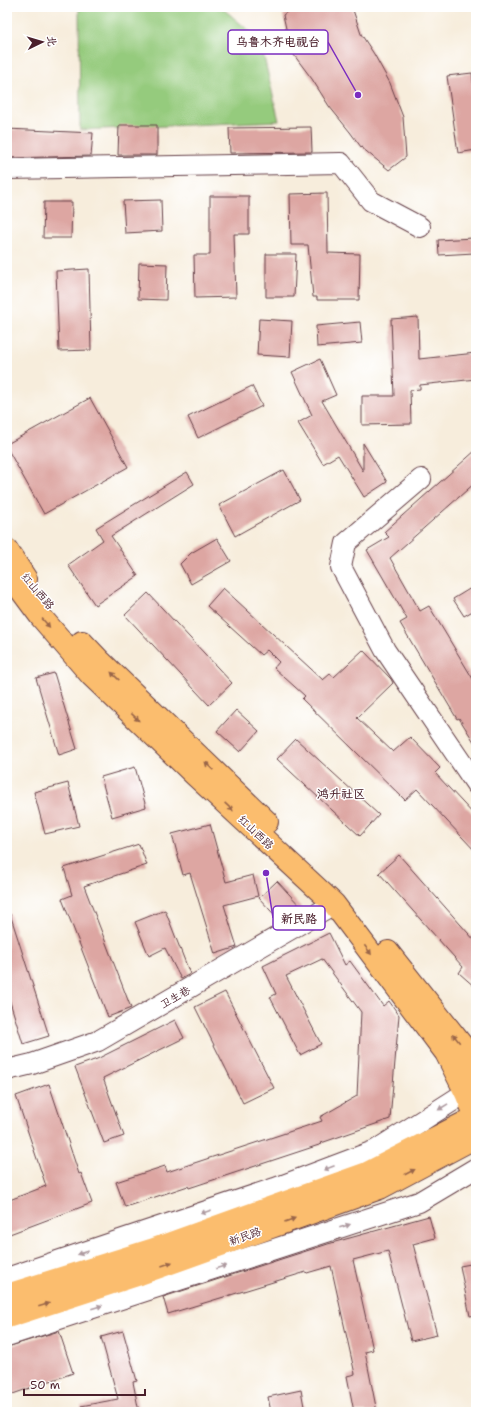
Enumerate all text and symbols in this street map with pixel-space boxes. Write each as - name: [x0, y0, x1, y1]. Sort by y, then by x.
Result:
- north arrow: [22, 22, 62, 62]
- callout: 乌鲁木齐电视台: [228, 30, 328, 54]
- text: 乌鲁木齐电视台: [236, 34, 320, 50]
- text: 北: [44, 35, 59, 47]
- street label: 红山西路: [18, 570, 58, 613]
- one-way arrow: [42, 617, 51, 628]
- one-way arrow: [110, 672, 120, 681]
- one-way arrow: [130, 712, 140, 722]
- one-way arrow: [204, 761, 214, 771]
- district label: 鸿升社区: [317, 786, 365, 802]
- one-way arrow: [224, 802, 234, 812]
- street label: 红山西路: [234, 812, 277, 853]
- callout: 新民路: [273, 906, 325, 930]
- text: 新民路: [281, 911, 317, 927]
- one-way arrow: [364, 944, 373, 955]
- street label: 卫生巷: [157, 983, 193, 1012]
- one-way arrow: [452, 1032, 461, 1043]
- one-way arrow: [437, 1104, 449, 1111]
- one-way arrow: [322, 1165, 334, 1171]
- one-way arrow: [404, 1169, 416, 1175]
- one-way arrow: [200, 1209, 212, 1215]
- one-way arrow: [284, 1217, 296, 1223]
- one-way arrow: [339, 1223, 351, 1229]
- street label: 新民路: [227, 1224, 263, 1249]
- one-way arrow: [77, 1251, 89, 1257]
- one-way arrow: [162, 1261, 174, 1267]
- one-way arrow: [215, 1263, 227, 1269]
- one-way arrow: [38, 1302, 50, 1308]
- one-way arrow: [92, 1304, 104, 1310]
- scale bar: [24, 1371, 145, 1397]
- text: 50 m: [30, 1377, 60, 1393]

